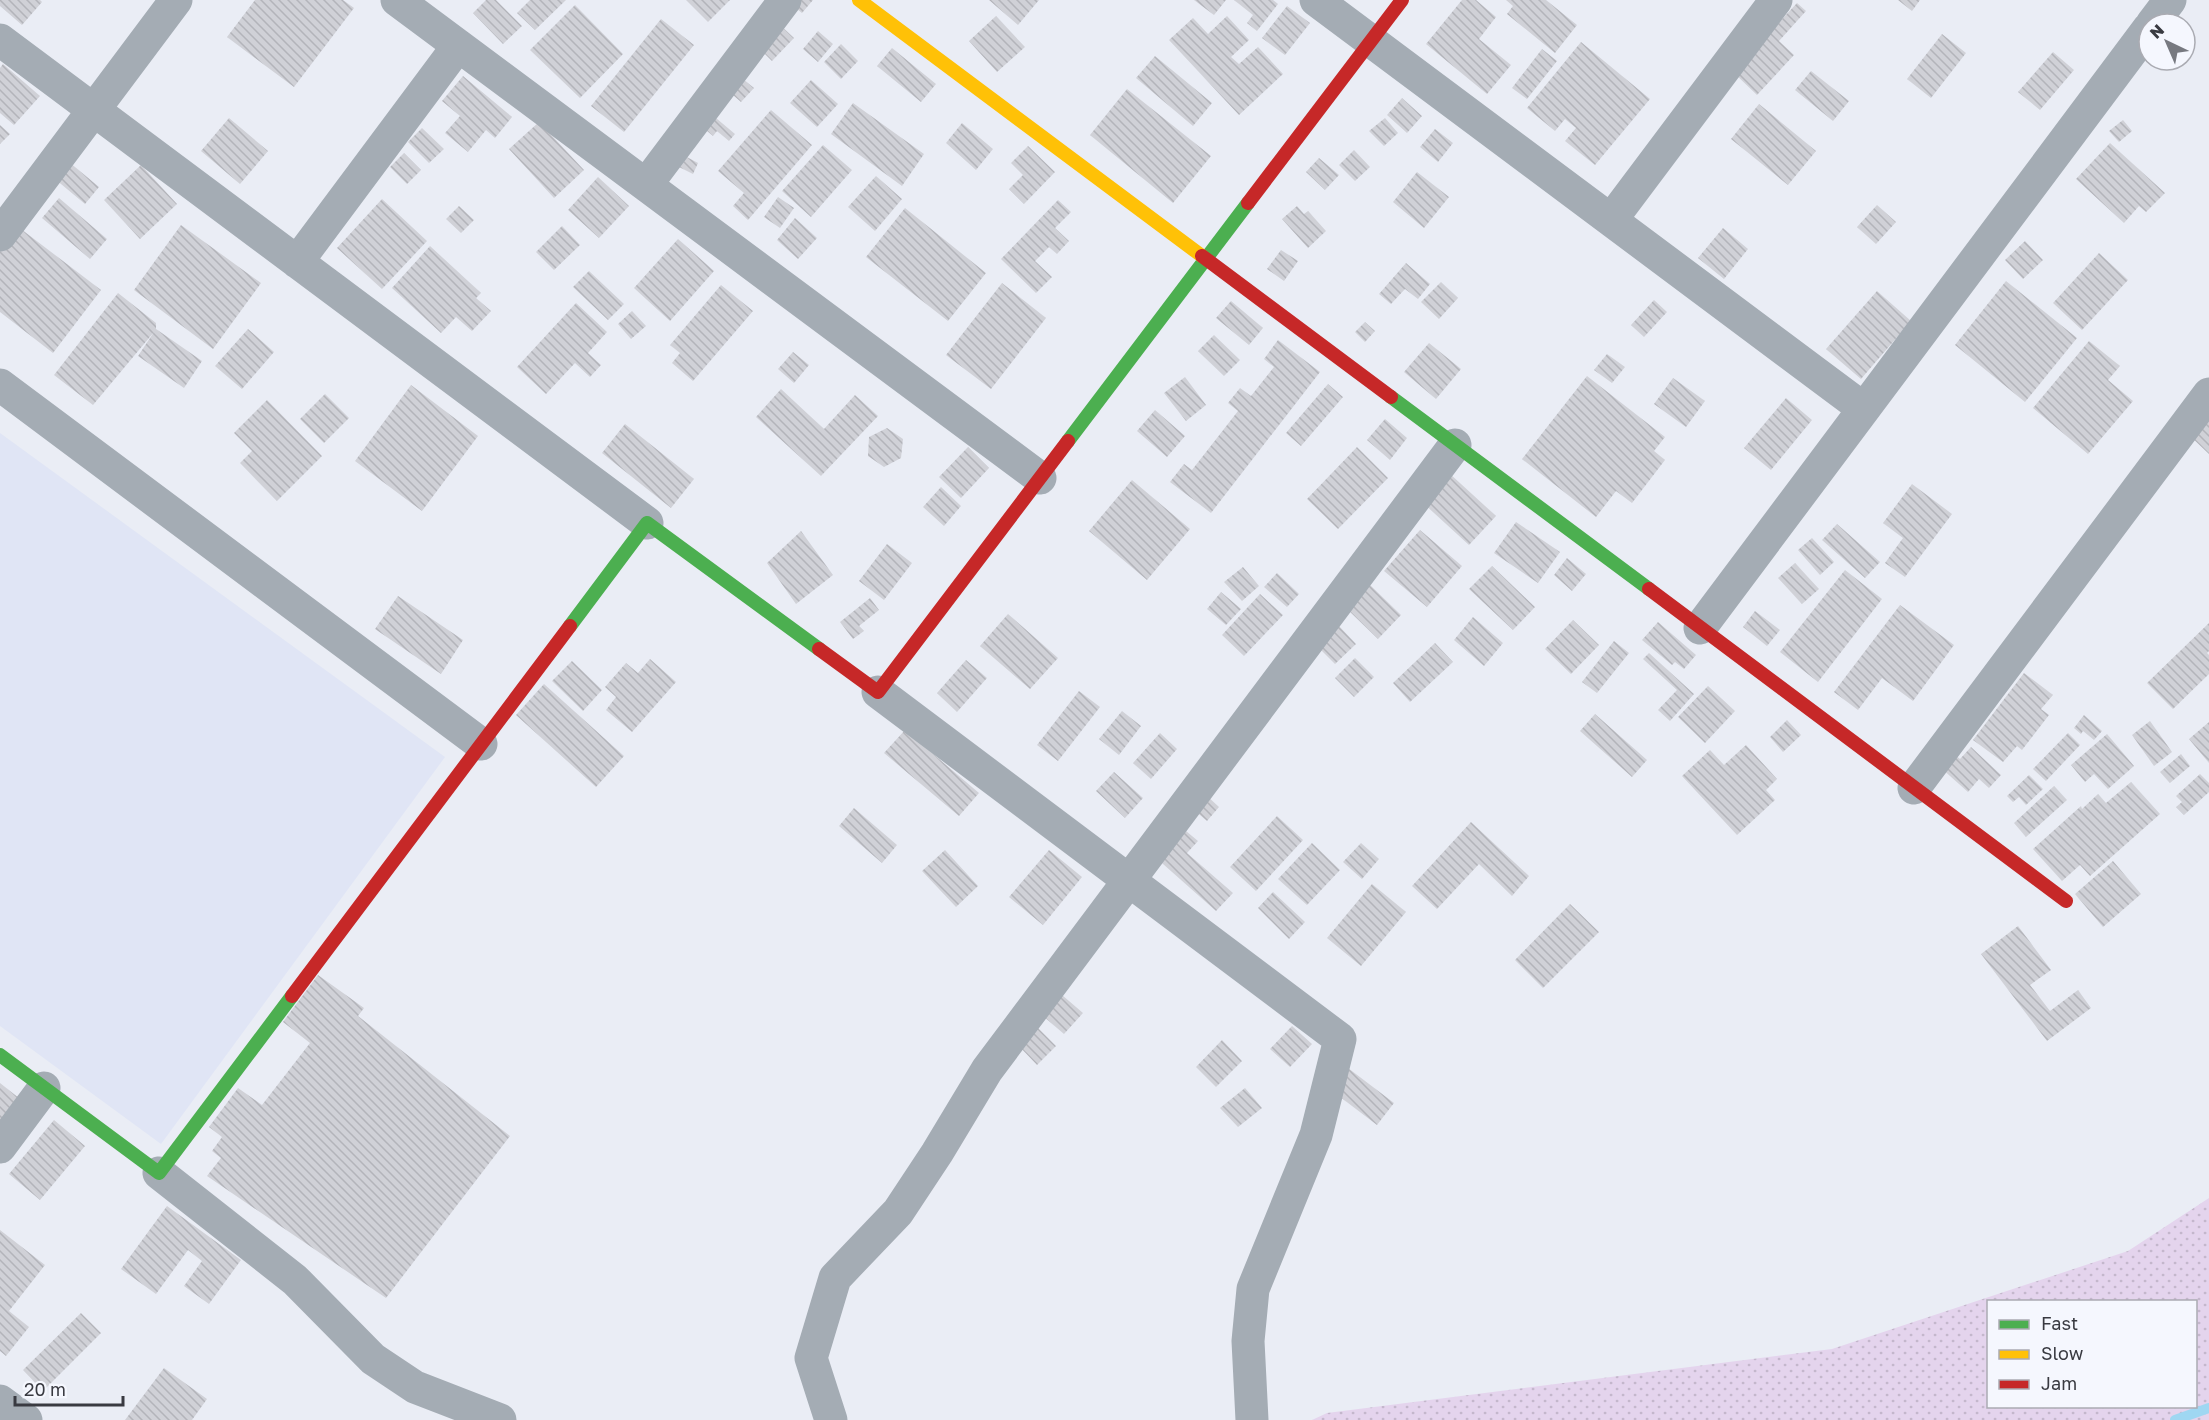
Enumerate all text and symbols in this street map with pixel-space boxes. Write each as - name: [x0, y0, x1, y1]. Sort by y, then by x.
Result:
- north arrow: [2137, 12, 2197, 72]
- text: N: [2145, 20, 2168, 43]
- legend: [1987, 1300, 2197, 1408]
- text: Fast: [2041, 1312, 2078, 1334]
- text: Slow: [2041, 1342, 2084, 1364]
- scale bar: [15, 1369, 123, 1407]
- text: Jam: [2041, 1372, 2077, 1394]
- text: 20 m: [24, 1378, 66, 1400]

